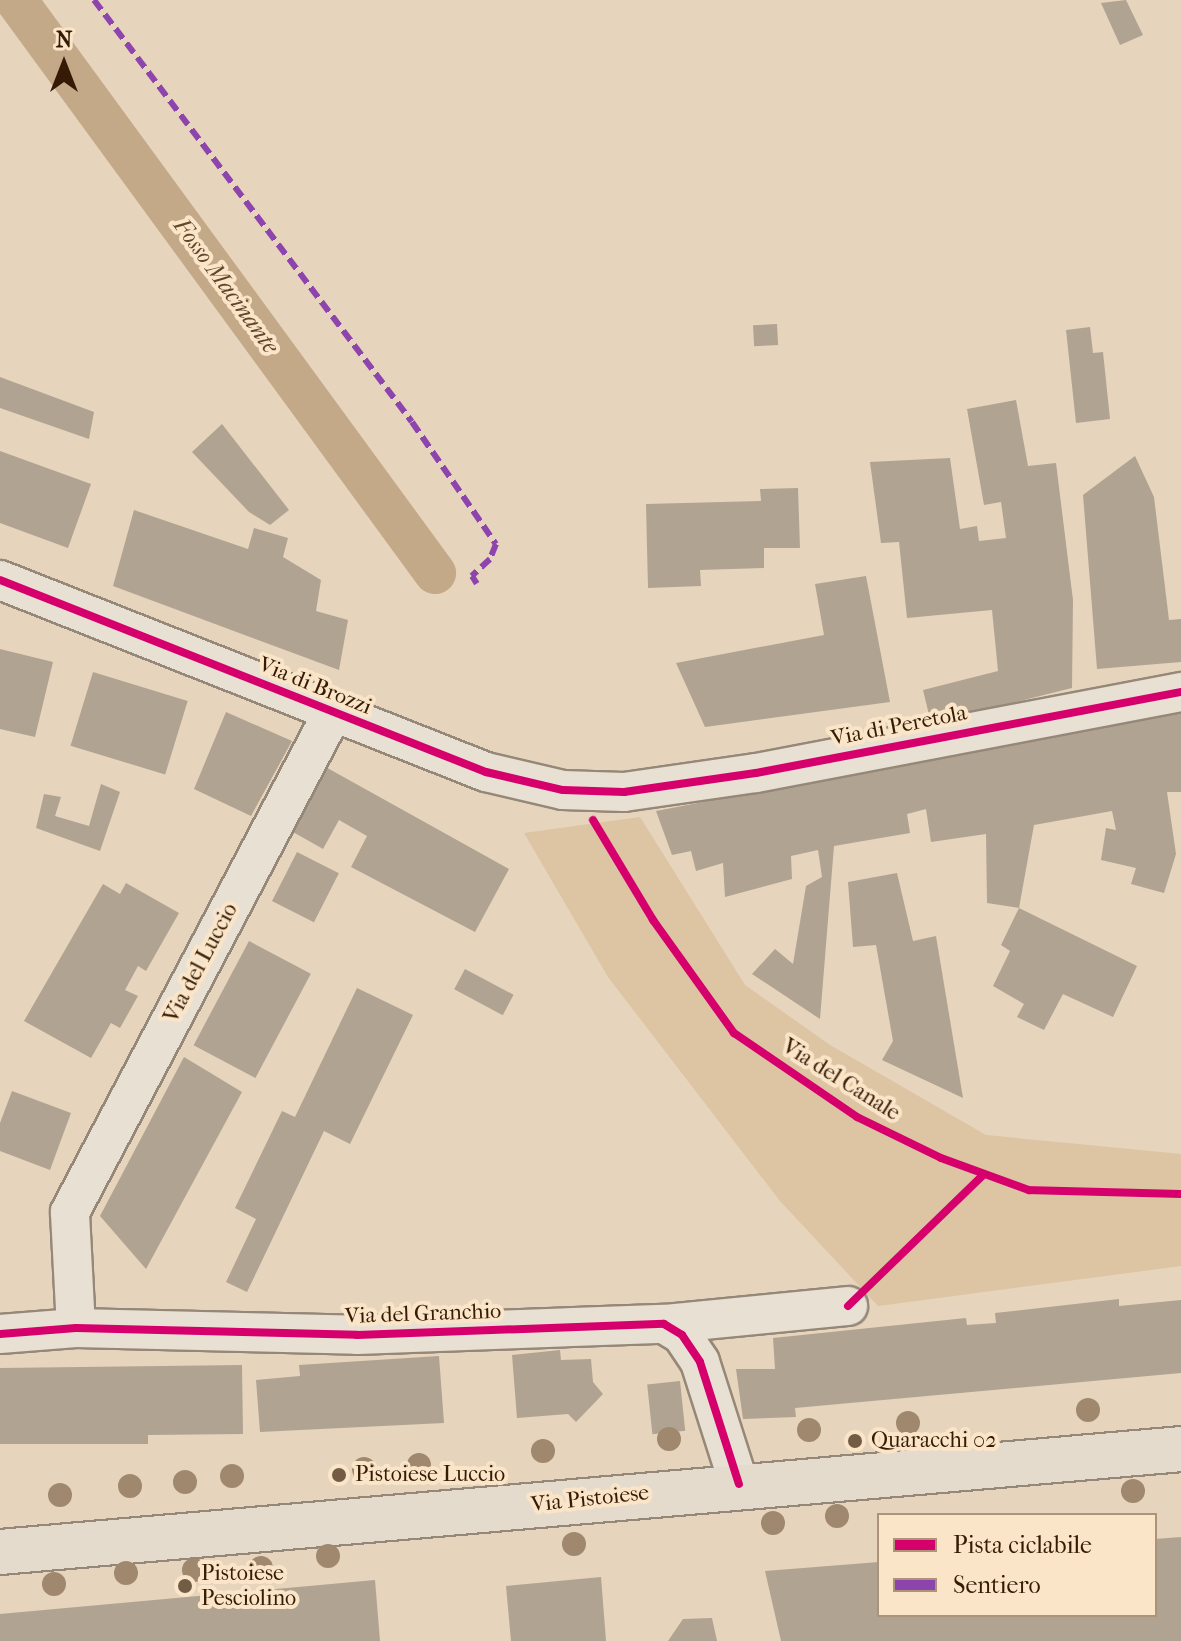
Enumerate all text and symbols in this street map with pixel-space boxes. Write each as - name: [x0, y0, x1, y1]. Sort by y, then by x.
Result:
- north arrow: [24, 24, 104, 104]
- text: N: [56, 27, 72, 53]
- water label: Fosso Macinante: [167, 213, 285, 359]
- street label: Via di Brozzi: [255, 651, 375, 721]
- street label: Via di Peretola: [829, 700, 969, 752]
- street label: Via del Luccio: [158, 899, 244, 1027]
- street label: Via del Canale: [777, 1033, 905, 1127]
- street label: Via del Granchio: [344, 1298, 502, 1330]
- place label: Quaracchi 02: [871, 1428, 996, 1454]
- marker: Quaracchi 02: [846, 1432, 864, 1450]
- place label: Pistoiese Luccio: [355, 1462, 505, 1488]
- marker: Pistoiese Luccio: [330, 1466, 348, 1484]
- street label: Via Pistoiese: [530, 1480, 650, 1518]
- legend: [877, 1513, 1157, 1617]
- text: Pista ciclabile: [953, 1531, 1092, 1559]
- place label: Pistoiese Pesciolino: [201, 1560, 296, 1612]
- text: Sentiero: [953, 1571, 1041, 1599]
- marker: Pistoiese Pesciolino: [176, 1577, 194, 1595]

